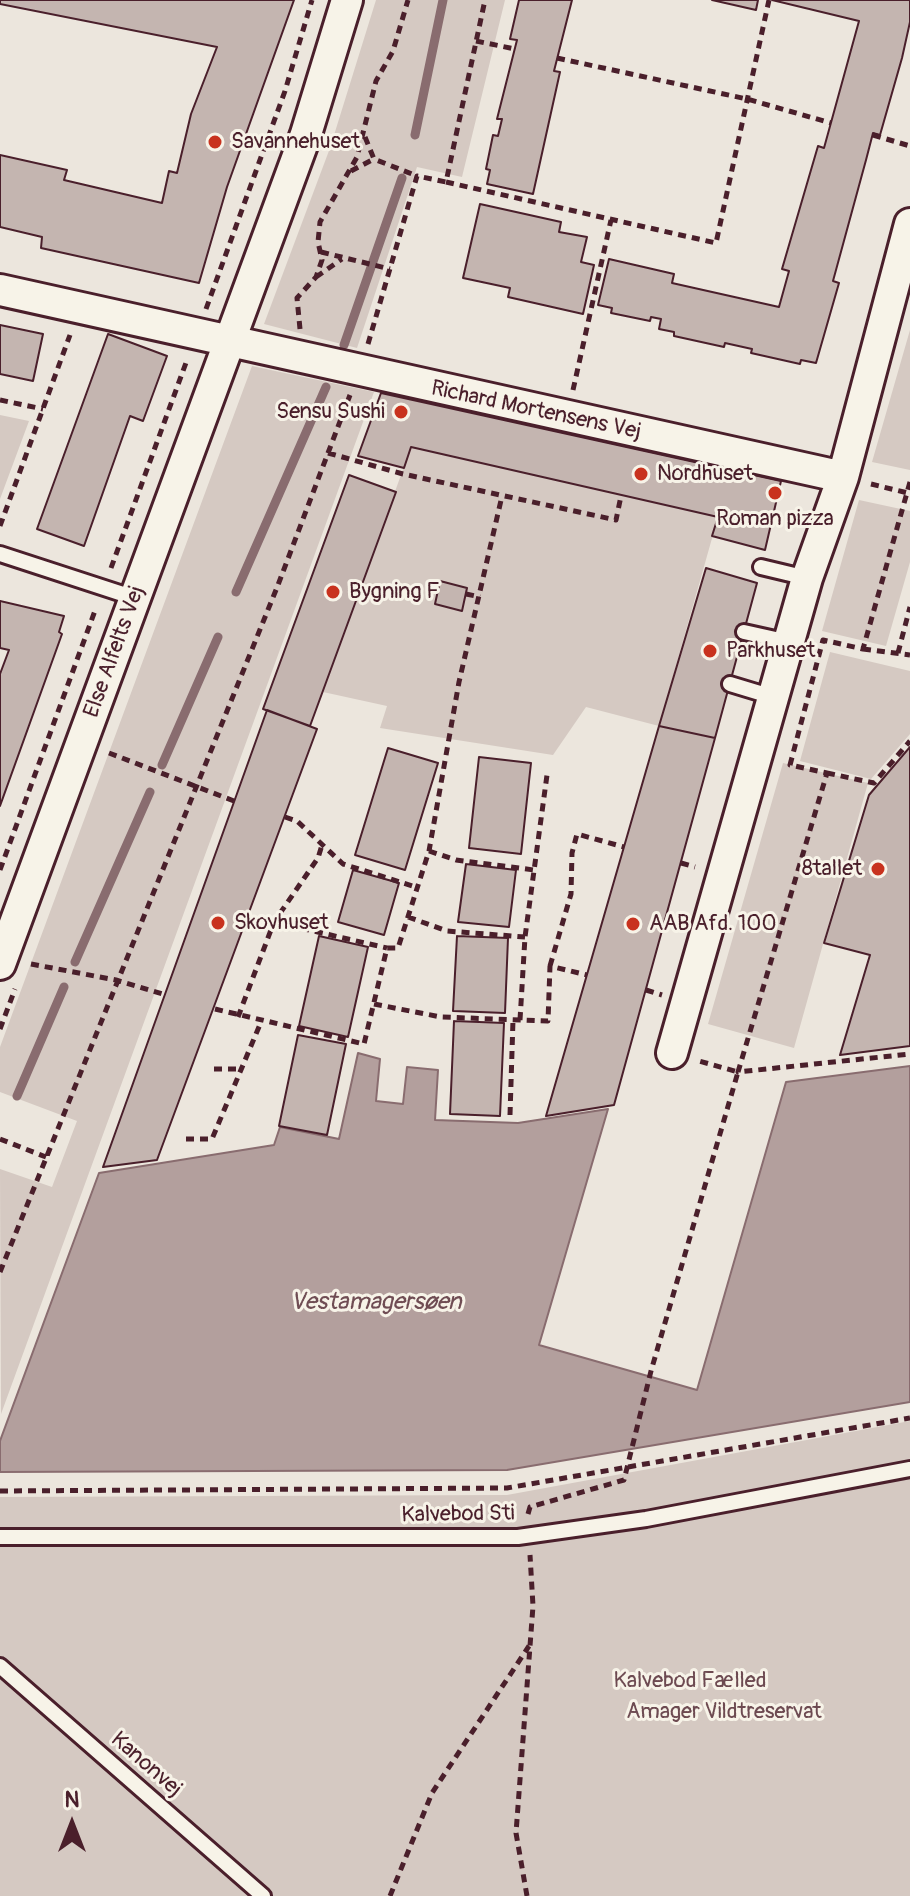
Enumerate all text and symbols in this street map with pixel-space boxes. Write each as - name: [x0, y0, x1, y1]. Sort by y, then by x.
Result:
- place label: Savannehuset: [231, 129, 360, 155]
- marker: Savannehuset: [206, 133, 224, 151]
- street label: Richard Mortensens Vej: [429, 376, 643, 446]
- place label: Sensu Sushi: [276, 399, 385, 425]
- marker: Sensu Sushi: [392, 403, 410, 421]
- place label: Nordhuset: [657, 461, 753, 487]
- marker: Nordhuset: [632, 465, 650, 483]
- marker: Roman pizza: [766, 484, 784, 502]
- place label: Roman pizza: [716, 506, 834, 532]
- place label: Bygning F: [349, 579, 440, 605]
- street label: Else Alfelts Vej: [79, 583, 151, 721]
- marker: Bygning F: [324, 583, 342, 601]
- place label: Parkhuset: [726, 638, 815, 664]
- marker: Parkhuset: [701, 642, 719, 660]
- place label: 8tallet: [802, 856, 862, 882]
- marker: 8tallet: [869, 860, 887, 878]
- place label: Skovhuset: [234, 910, 329, 936]
- place label: AAB Afd. 100: [649, 911, 776, 937]
- marker: Skovhuset: [209, 914, 227, 932]
- marker: AAB Afd. 100: [624, 915, 642, 933]
- water label: Vestamagersøen: [290, 1289, 462, 1317]
- street label: Kalvebod Sti: [401, 1501, 515, 1529]
- park label: Kalvebod Fælled: [614, 1668, 766, 1694]
- park label: Amager Vildtreservat: [626, 1699, 822, 1725]
- street label: Kanonvej: [105, 1727, 187, 1803]
- north arrow: [32, 1784, 112, 1864]
- text: N: [65, 1786, 79, 1814]

